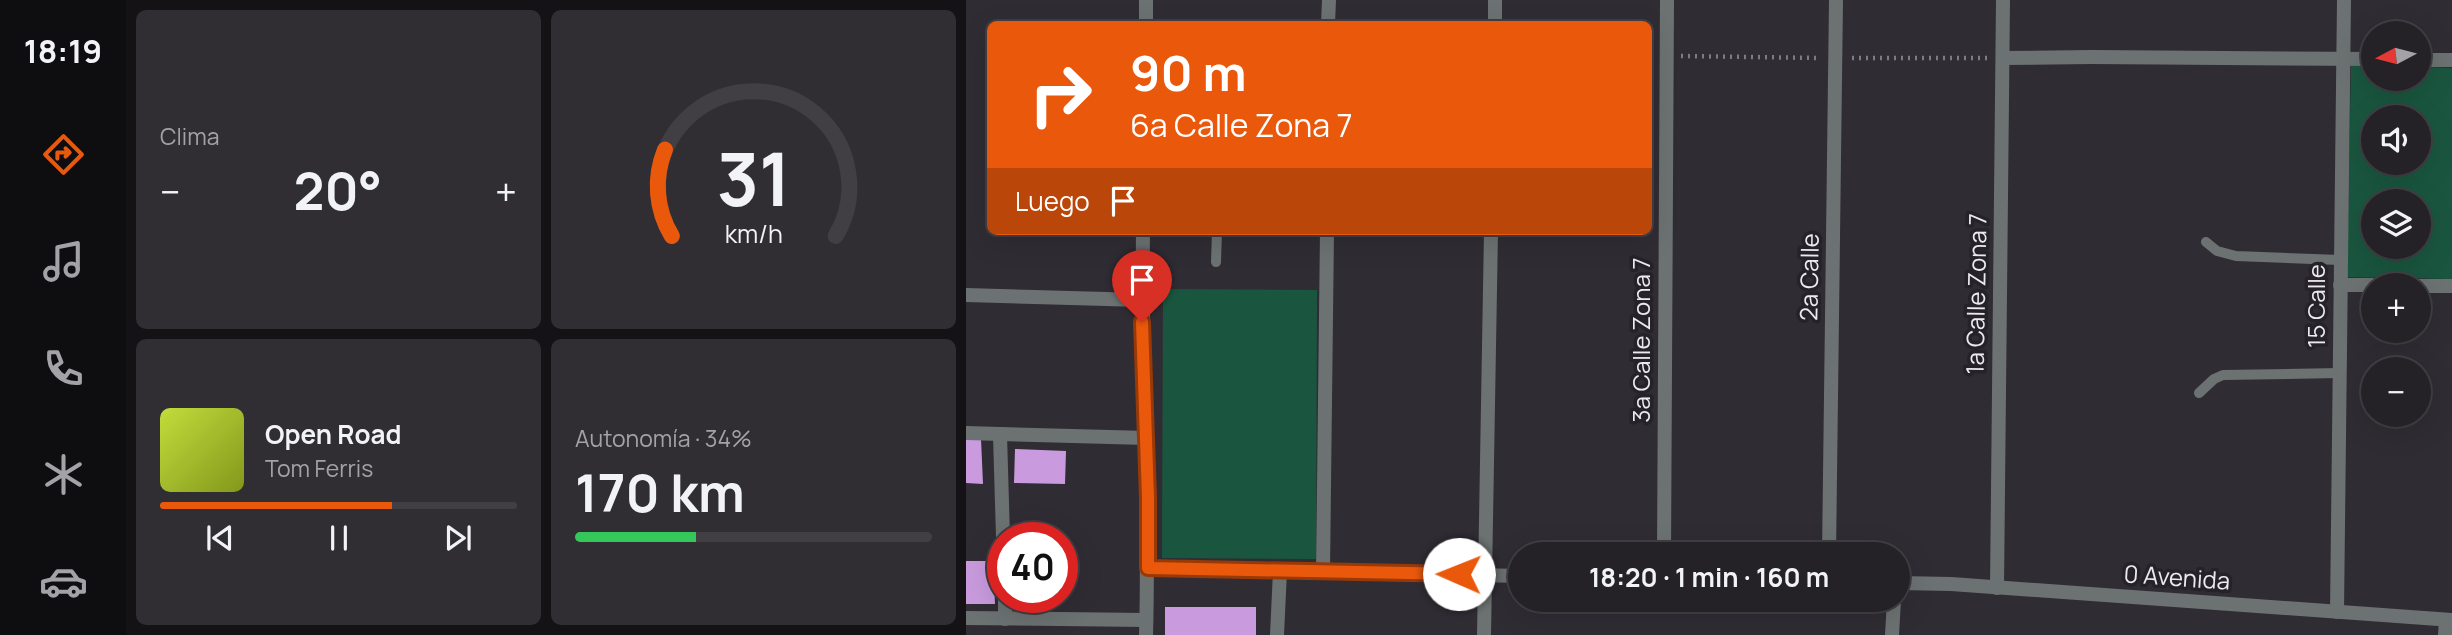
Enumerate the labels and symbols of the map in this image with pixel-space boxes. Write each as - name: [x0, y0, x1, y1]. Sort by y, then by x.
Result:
- north arrow: [2361, 21, 2431, 91]
- street label: 1a Calle Zona 7: [1958, 213, 1993, 375]
- street label: 2a Calle: [1791, 233, 1826, 321]
- pin: [1112, 250, 1172, 322]
- street label: 3a Calle Zona 7: [1624, 257, 1657, 423]
- street label: 15 Calle: [2299, 264, 2332, 348]
- speed limit sign: 40: [987, 522, 1078, 613]
- position arrow: [1422, 537, 1496, 611]
- street label: 0 Avenida: [2123, 556, 2231, 597]

